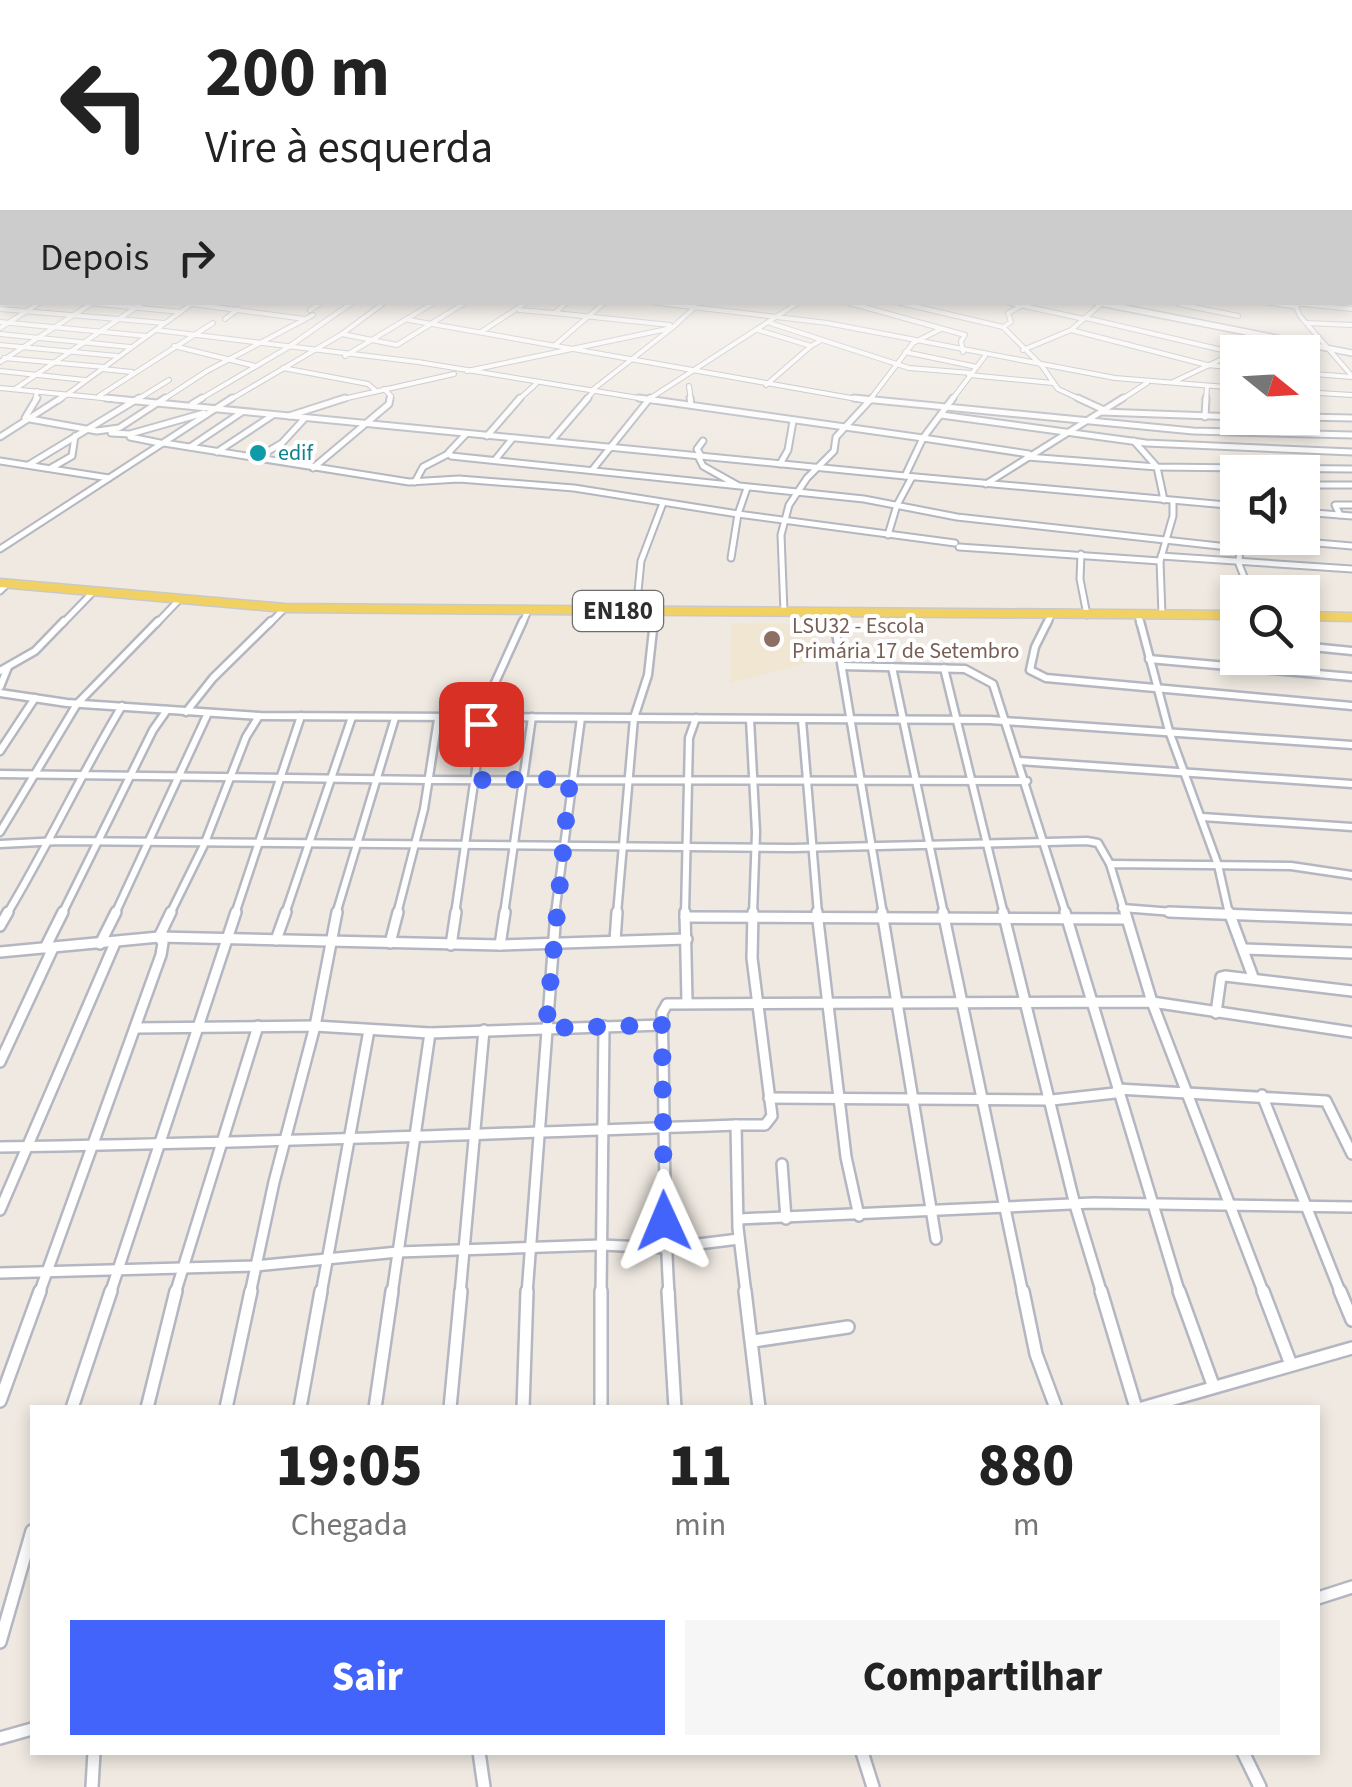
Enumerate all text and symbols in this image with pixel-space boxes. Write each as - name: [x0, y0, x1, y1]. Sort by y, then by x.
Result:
- text: 200 m: [205, 23, 390, 123]
- icon: left: [40, 40, 170, 170]
- text: Vire à esquerda: [205, 116, 493, 180]
- icon: right: [169, 230, 224, 285]
- text: Depois: [40, 231, 149, 285]
- north arrow: [1220, 335, 1320, 435]
- map controls: [1220, 335, 1320, 675]
- place label: edif: [278, 437, 315, 469]
- marker: edif: [247, 442, 269, 464]
- button: sound: [1220, 455, 1320, 555]
- button: search: [1220, 575, 1320, 675]
- road number: EN180: [573, 591, 663, 631]
- place label: LSU32 - Escola Primária 17 de Setembro: [792, 610, 1019, 667]
- marker: LSU32 - Escola Primária 17 de Setembro: [761, 628, 783, 650]
- pin: [439, 682, 524, 767]
- icon: arrive: [454, 697, 509, 752]
- position arrow: [612, 1169, 716, 1273]
- text: 19:05: [276, 1424, 423, 1509]
- text: 11: [668, 1424, 732, 1509]
- text: 880: [978, 1424, 1074, 1509]
- text: Chegada: [291, 1502, 408, 1548]
- text: min: [674, 1502, 726, 1548]
- text: m: [1013, 1502, 1039, 1548]
- button: Sair: [70, 1620, 665, 1735]
- button: Compartilhar: [685, 1620, 1280, 1735]

